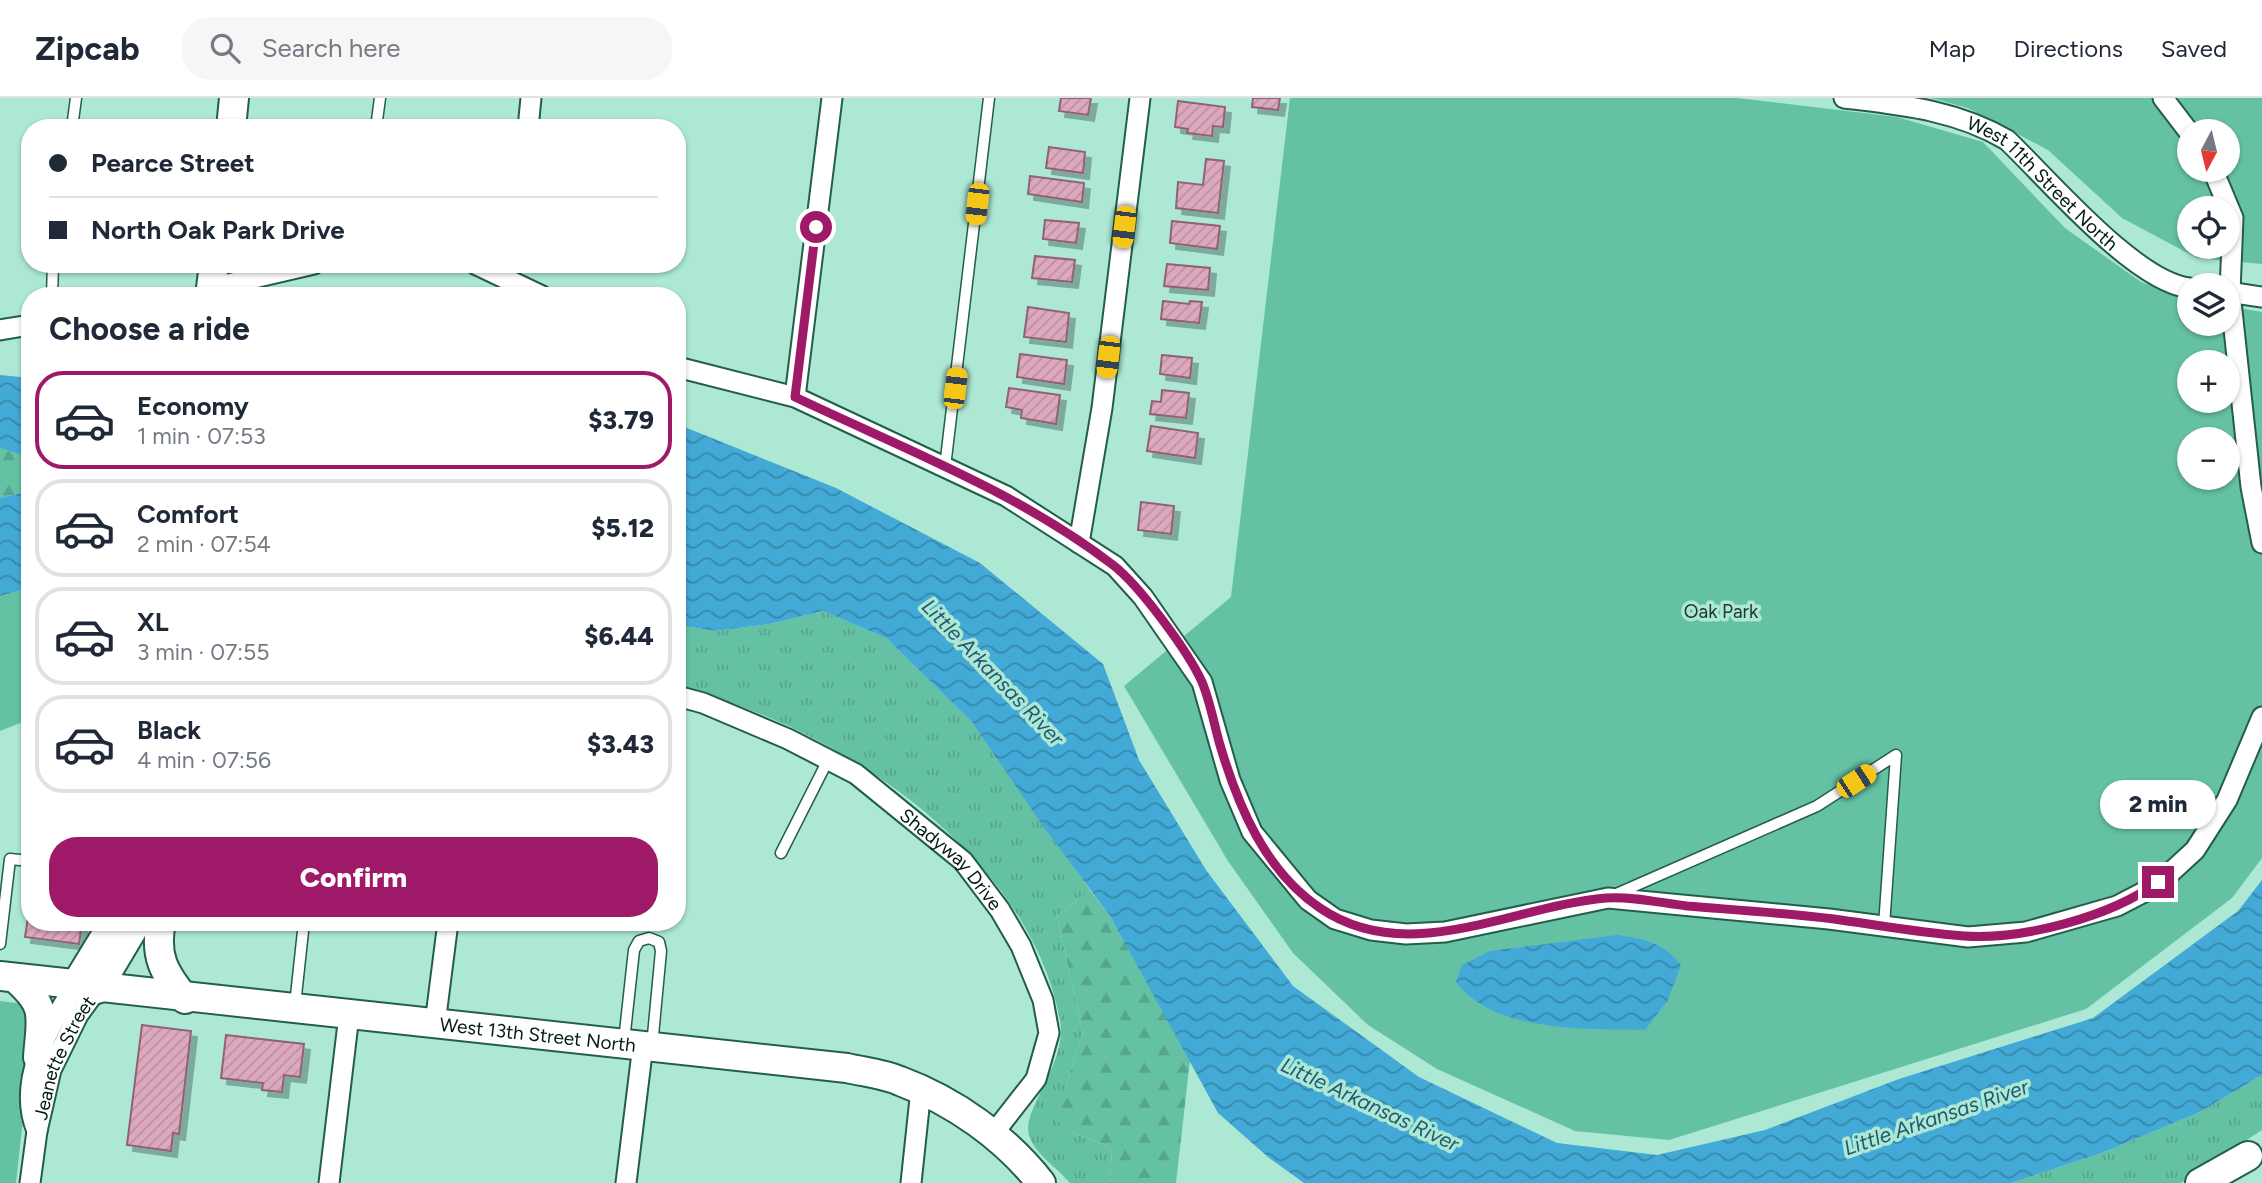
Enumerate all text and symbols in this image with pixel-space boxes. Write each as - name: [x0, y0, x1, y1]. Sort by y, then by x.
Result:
- search box: [182, 17, 672, 80]
- text: Zipcab: [35, 29, 140, 68]
- icon: search: [206, 29, 244, 67]
- text: Search here: [262, 32, 401, 64]
- text: Map: [1929, 34, 1975, 63]
- text: Directions: [2013, 34, 2123, 63]
- text: Saved: [2161, 34, 2227, 63]
- street label: West 11th Street North: [1964, 111, 2123, 255]
- north arrow: [2177, 119, 2240, 182]
- map controls: [2177, 119, 2240, 490]
- text: Pearce Street: [91, 147, 255, 179]
- car: [965, 182, 990, 226]
- button: locate: [2177, 196, 2240, 259]
- car: [1112, 205, 1137, 249]
- route start: [800, 211, 832, 243]
- text: North Oak Park Drive: [91, 214, 345, 246]
- button: layers: [2177, 273, 2240, 336]
- text: Choose a ride: [49, 310, 250, 348]
- car: [1096, 335, 1121, 379]
- button: +: [2177, 350, 2240, 413]
- car: [943, 366, 968, 410]
- icon: car: [53, 389, 116, 452]
- text: Economy: [137, 390, 249, 422]
- text: $3.79: [588, 404, 654, 436]
- text: 1 min · 07:53: [137, 422, 266, 450]
- button: −: [2177, 427, 2240, 490]
- icon: car: [53, 497, 116, 560]
- text: Comfort: [137, 498, 239, 530]
- text: $5.12: [591, 512, 654, 544]
- text: 2 min · 07:54: [137, 530, 271, 558]
- water label: Little Arkansas River: [917, 594, 1070, 751]
- park label: Oak Park: [1684, 600, 1759, 623]
- icon: car: [53, 605, 116, 668]
- text: XL: [137, 606, 169, 638]
- text: $6.44: [584, 620, 654, 652]
- text: 3 min · 07:55: [137, 638, 270, 666]
- icon: car: [53, 713, 116, 776]
- text: Black: [137, 714, 201, 746]
- text: $3.43: [587, 728, 654, 760]
- text: 4 min · 07:56: [137, 746, 271, 774]
- car: [1833, 761, 1880, 801]
- callout: 2 min: [2100, 780, 2216, 830]
- text: 2 min: [2129, 790, 2187, 818]
- street label: Shadyway Drive: [895, 803, 1007, 915]
- button: Confirm: [49, 837, 658, 917]
- route end: [2142, 866, 2174, 898]
- street label: Jeanette Street: [28, 991, 100, 1122]
- street label: West 13th Street North: [439, 1012, 637, 1057]
- water label: Little Arkansas River: [1277, 1052, 1464, 1157]
- water label: Little Arkansas River: [1840, 1073, 2032, 1160]

